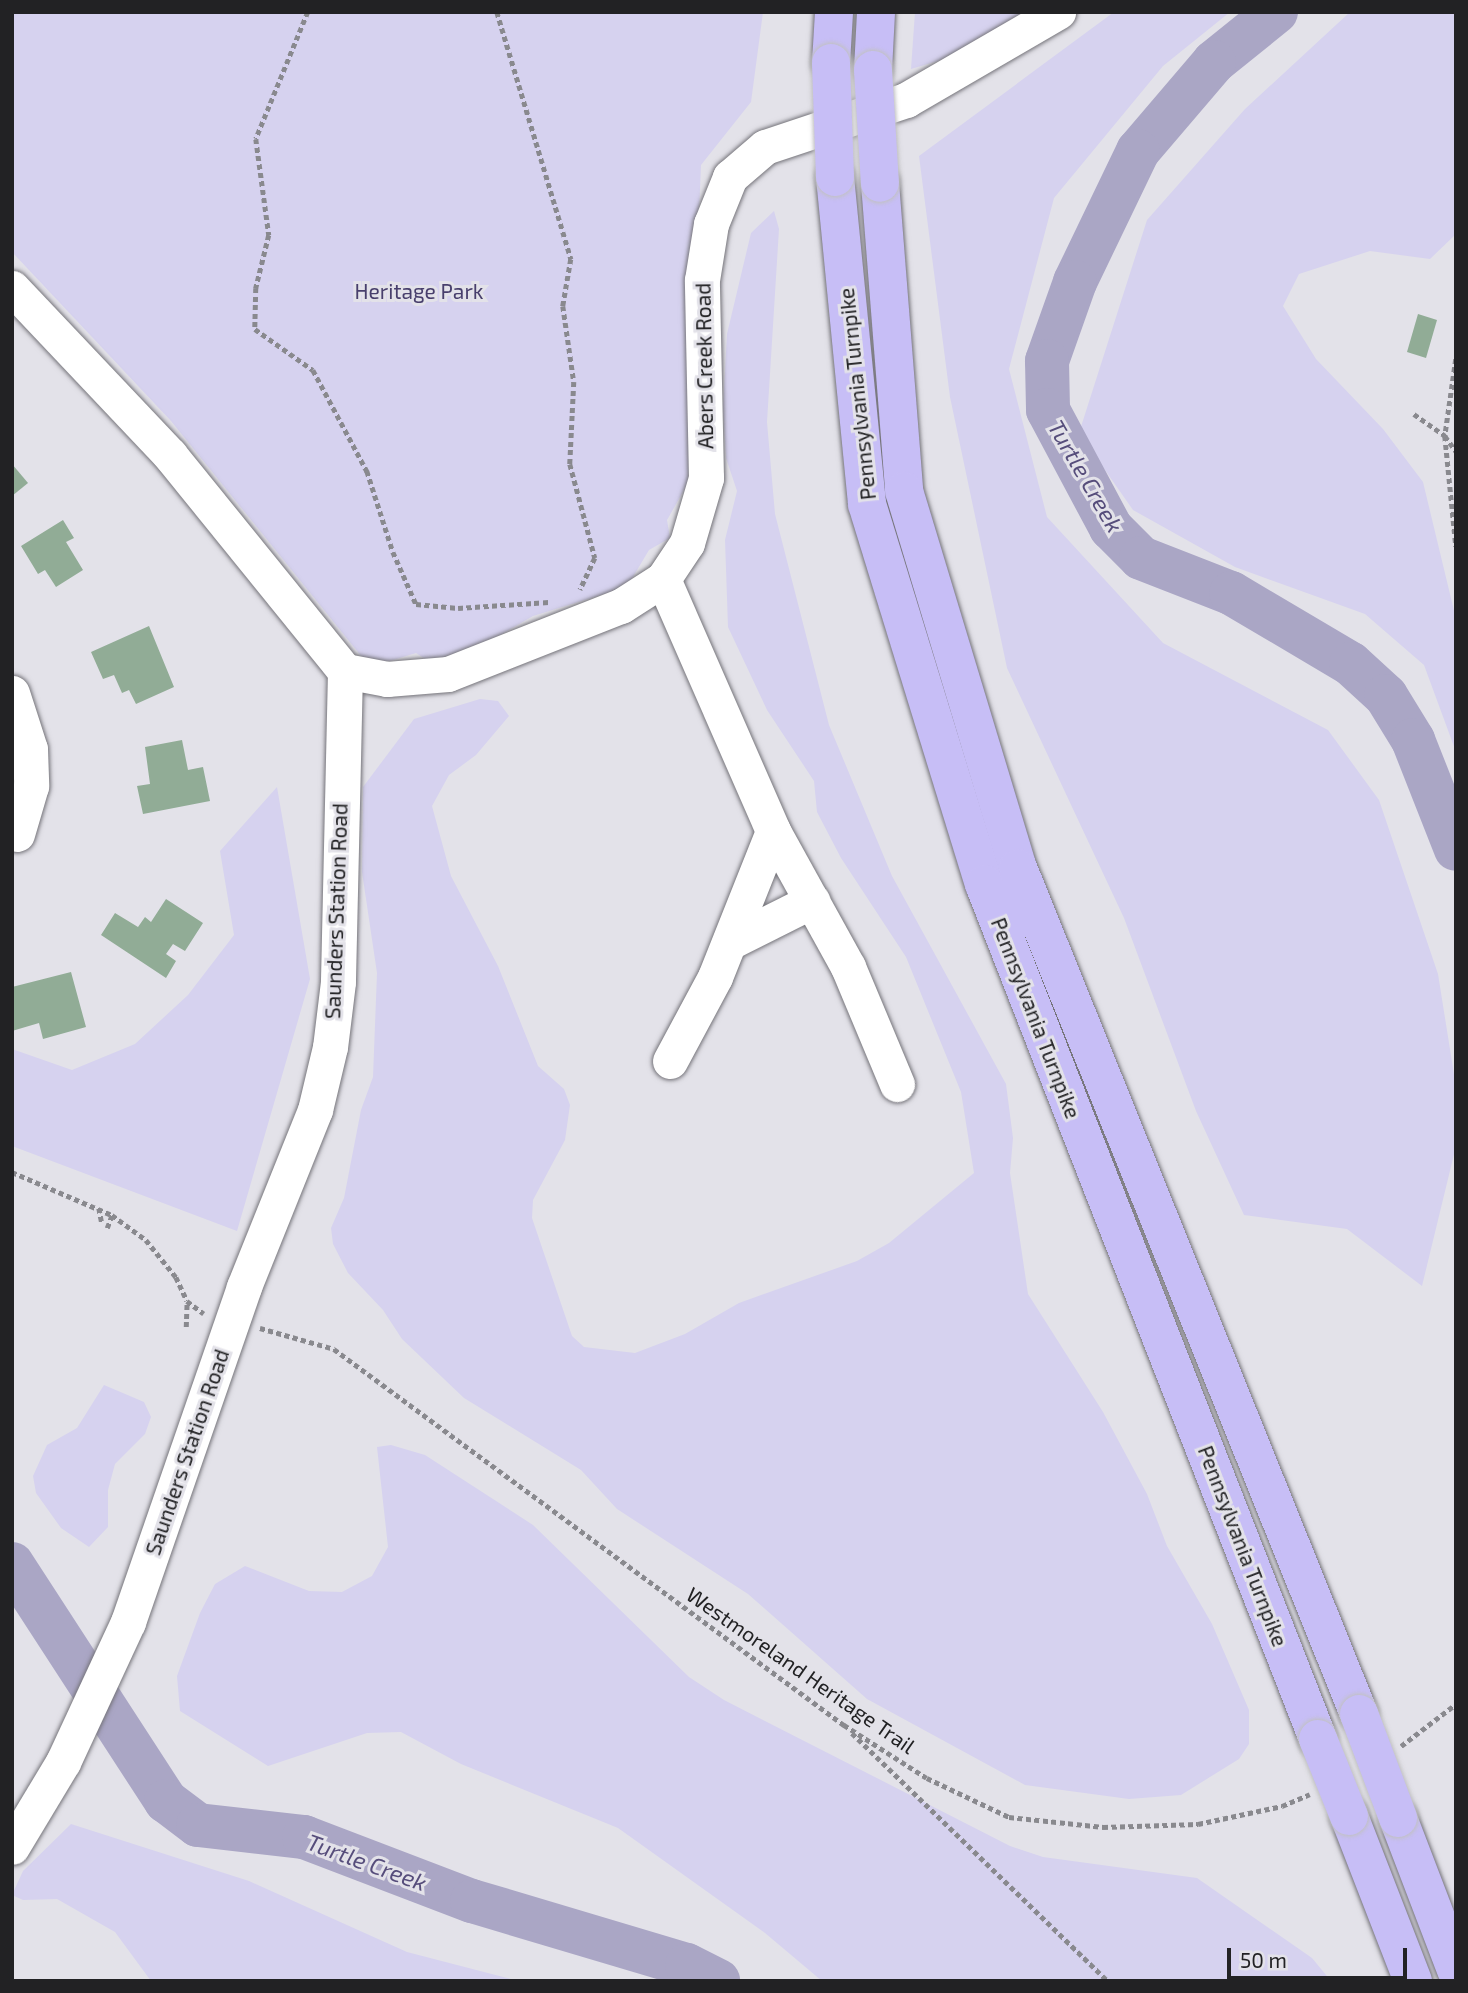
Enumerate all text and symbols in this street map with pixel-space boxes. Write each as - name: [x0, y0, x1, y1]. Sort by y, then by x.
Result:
- park label: Heritage Park: [354, 278, 484, 304]
- street label: Abers Creek Road: [690, 283, 718, 449]
- street label: Pennsylvania Turnpike: [833, 286, 881, 502]
- water label: Turtle Creek: [1043, 415, 1129, 537]
- street label: Saunders Station Road: [320, 803, 352, 1019]
- street label: Pennsylvania Turnpike: [986, 914, 1086, 1122]
- street label: Saunders Station Road: [140, 1346, 234, 1558]
- street label: Pennsylvania Turnpike: [1193, 1442, 1293, 1650]
- street label: Westmoreland Heritage Trail: [682, 1581, 920, 1759]
- water label: Turtle Creek: [303, 1828, 431, 1896]
- scale bar: [1230, 1934, 1410, 1978]
- text: 50 m: [1240, 1947, 1287, 1972]

